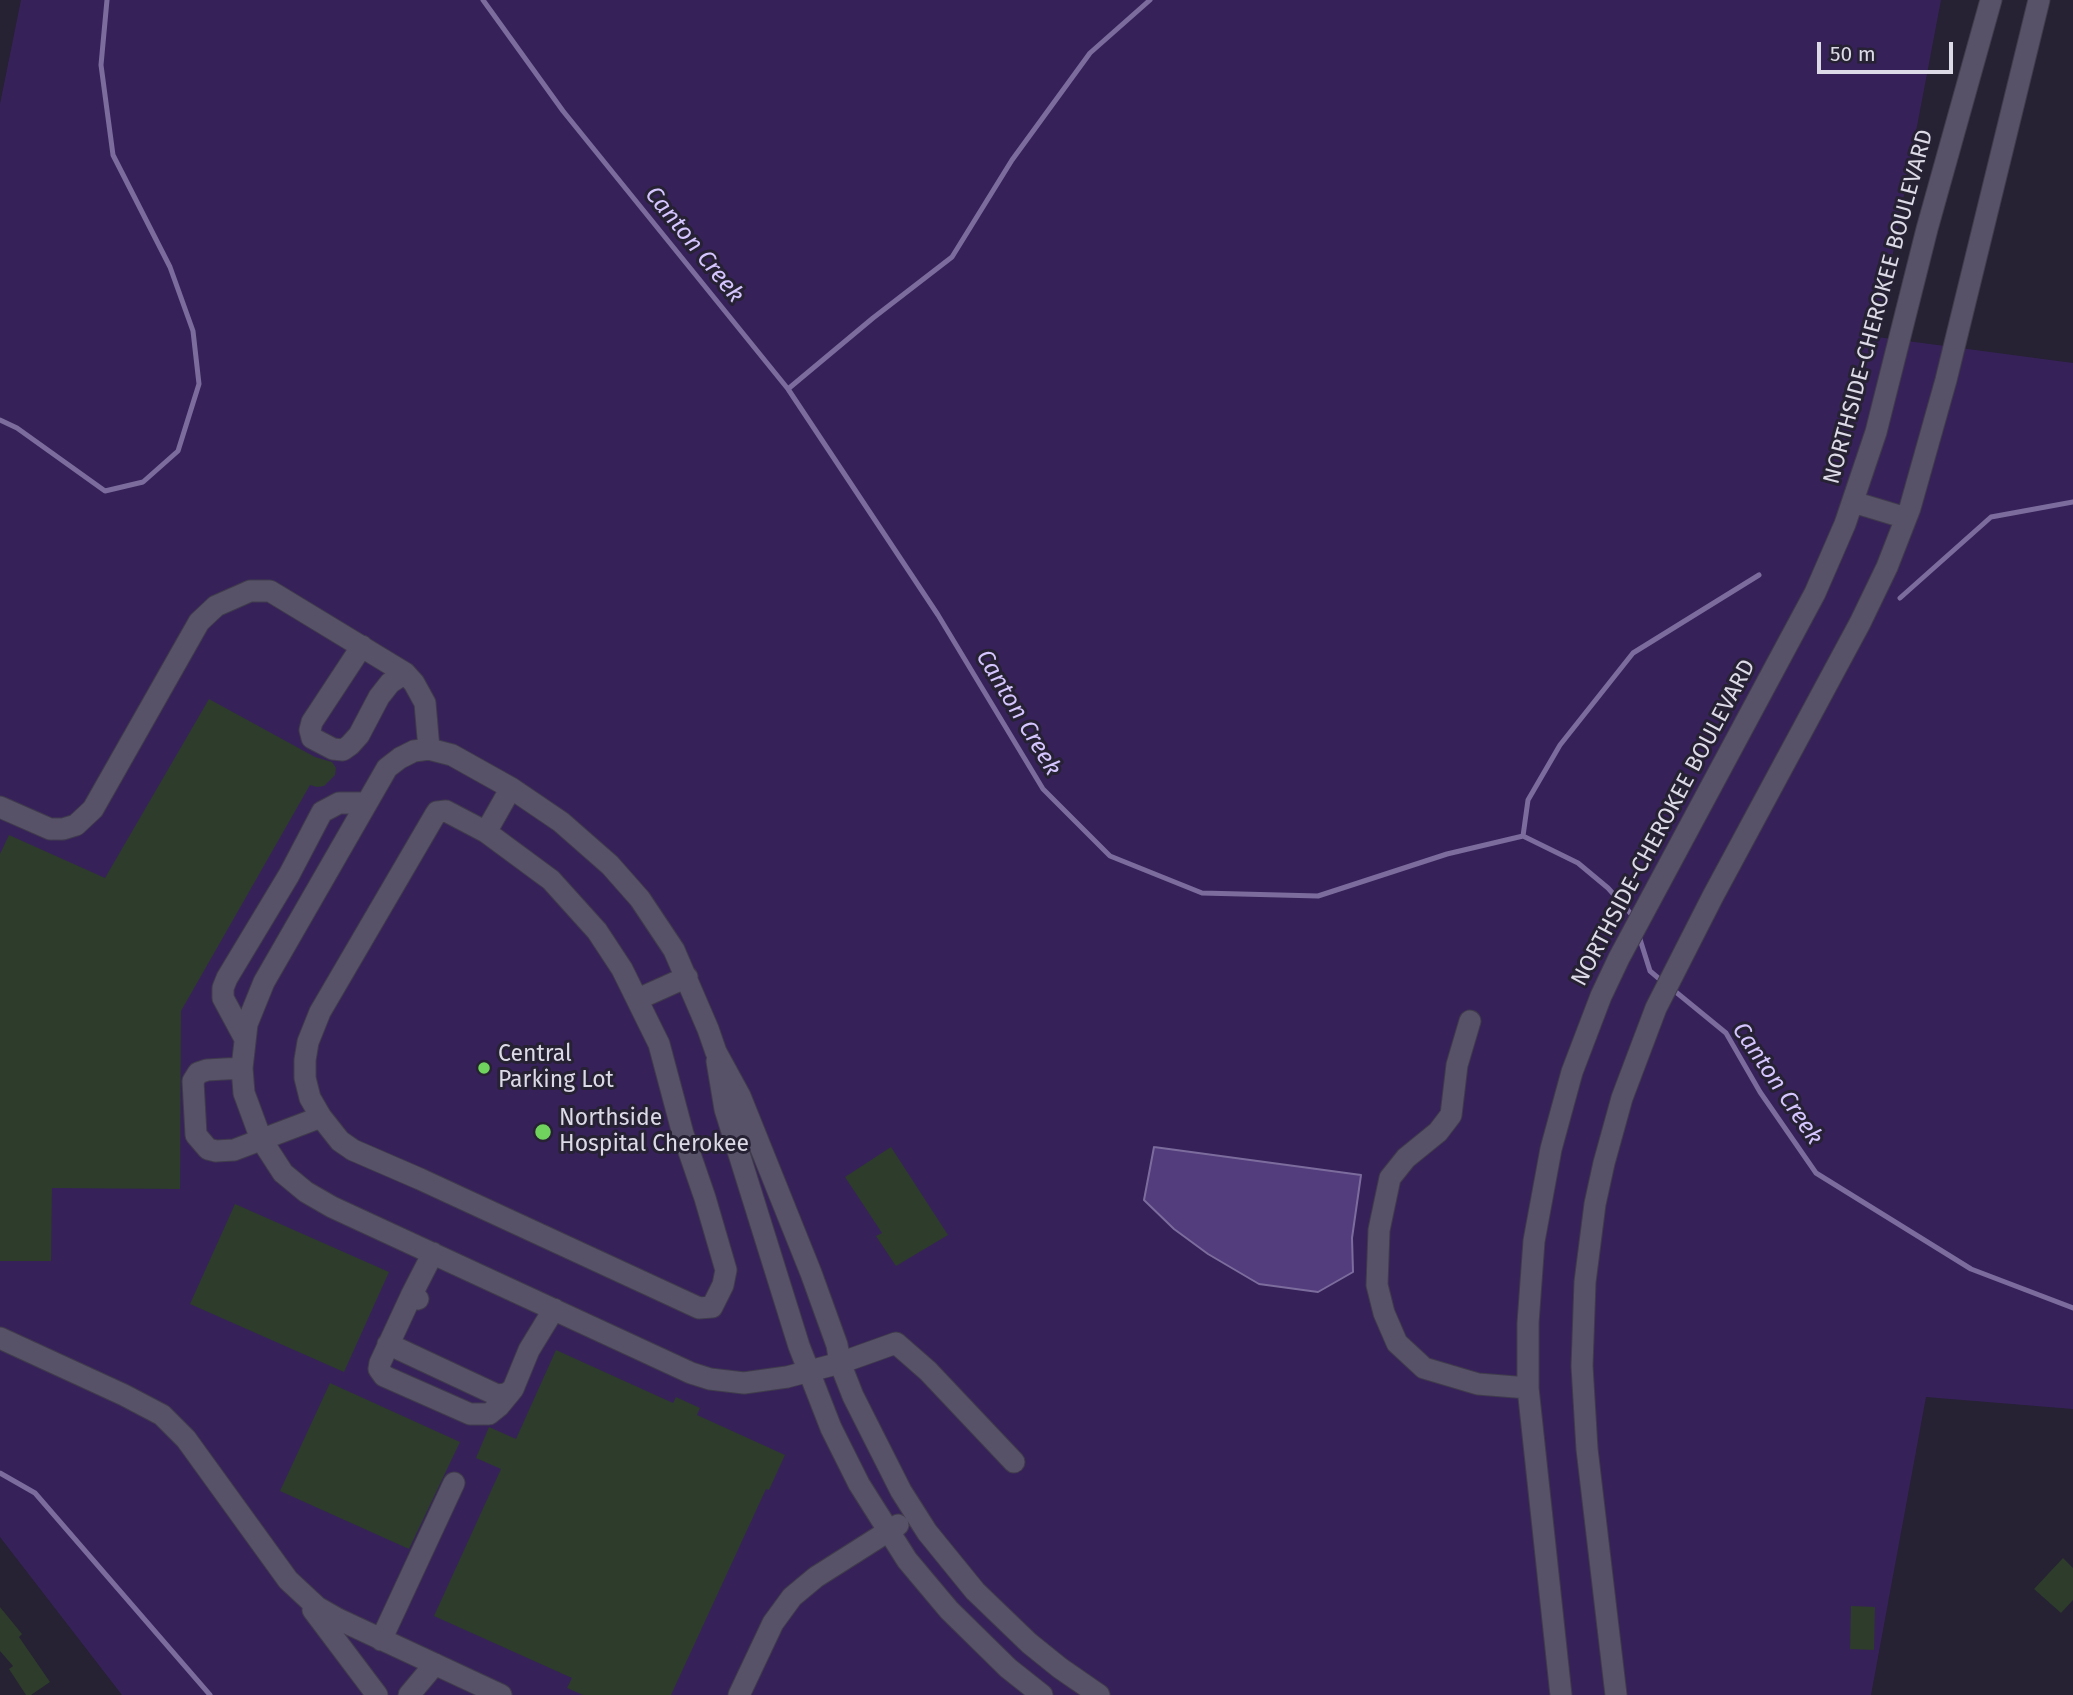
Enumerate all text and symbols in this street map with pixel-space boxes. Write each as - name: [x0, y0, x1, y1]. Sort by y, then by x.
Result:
- scale bar: [1821, 28, 1958, 72]
- text: 50 m: [1830, 41, 1876, 67]
- street label: NORTHSIDE-CHEROKEE BOULEVARD: [1818, 127, 1940, 487]
- water label: Canton Creek: [638, 181, 750, 309]
- water label: Canton Creek: [969, 645, 1067, 781]
- street label: NORTHSIDE-CHEROKEE BOULEVARD: [1566, 655, 1762, 991]
- water label: Canton Creek: [1725, 1017, 1829, 1151]
- place label: Central Parking Lot: [498, 1041, 614, 1095]
- marker: Central Parking Lot: [476, 1060, 492, 1076]
- place label: Northside Hospital Cherokee: [559, 1105, 749, 1159]
- marker: Northside Hospital Cherokee: [533, 1122, 553, 1142]

